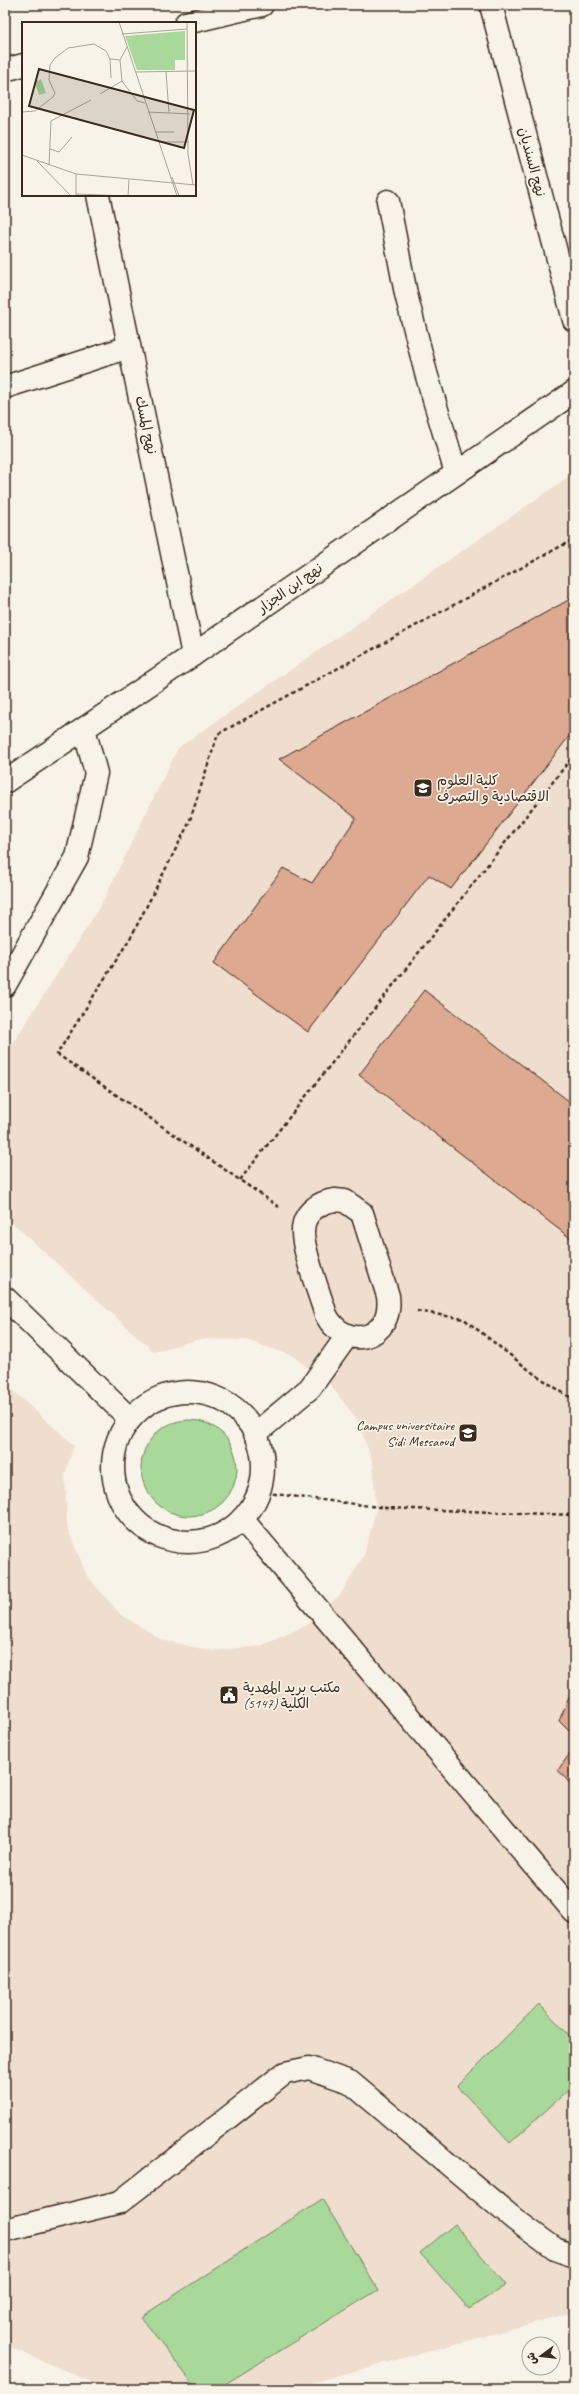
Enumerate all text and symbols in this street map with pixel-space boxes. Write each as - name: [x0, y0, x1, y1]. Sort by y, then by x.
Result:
- inset map: [22, 22, 196, 196]
- street label: نهج السنديان: [514, 125, 549, 199]
- street label: نهج المسك: [131, 394, 160, 456]
- street label: نهج ابن الجزار: [253, 559, 326, 618]
- place label: كلية العلوم الاقتصادية و التصرف: [437, 772, 549, 805]
- school or university icon: كلية العلوم الاقتصادية و التصرف: [412, 777, 434, 799]
- place label: Campus universitaire Sidi Messaoud: [356, 1417, 456, 1450]
- school or university icon: Campus universitaire Sidi Messaoud: [457, 1422, 479, 1444]
- place label: مكتب بريد المهدية الكلية (5147): [243, 1679, 340, 1712]
- public building icon: مكتب بريد المهدية الكلية (5147): [218, 1684, 240, 1706]
- north arrow: [521, 2336, 561, 2376]
- text: ش: [523, 2351, 540, 2366]

